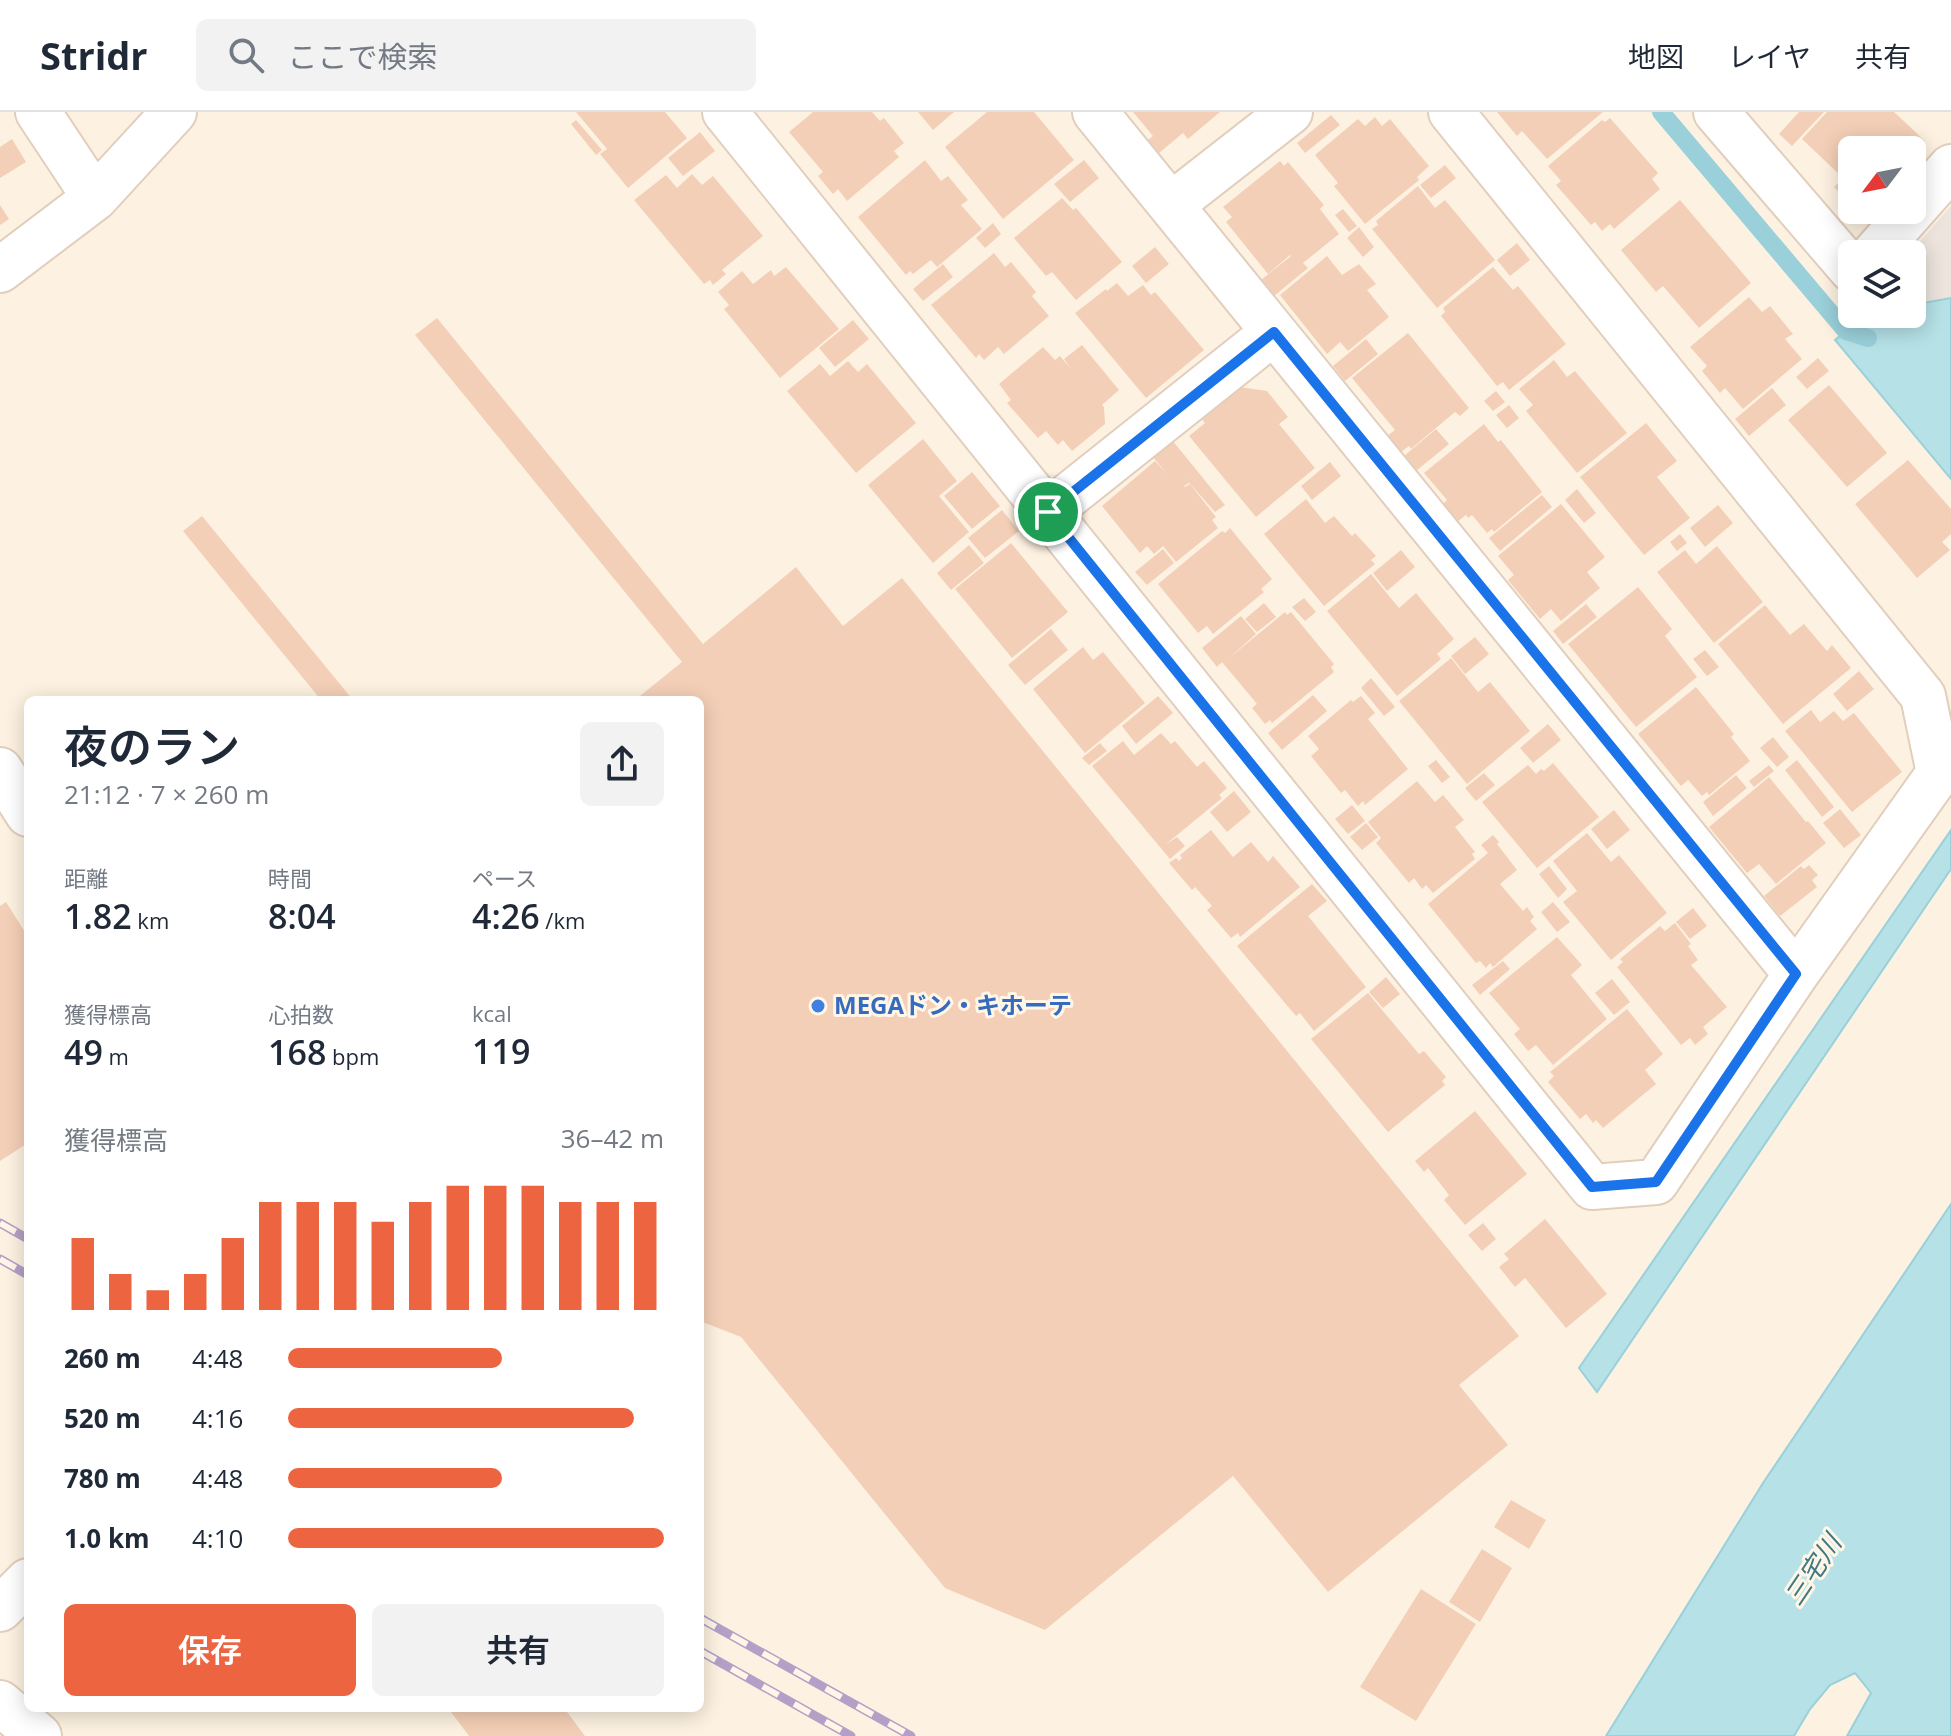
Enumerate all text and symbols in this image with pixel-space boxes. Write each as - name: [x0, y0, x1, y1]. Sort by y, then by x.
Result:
- search box: [196, 19, 756, 91]
- text: Stridr: [40, 29, 148, 81]
- icon: search: [224, 33, 268, 77]
- text: ここで検索: [288, 36, 438, 77]
- text: 地図: [1628, 37, 1684, 75]
- text: レイヤ: [1728, 37, 1811, 75]
- text: 共有: [1855, 37, 1911, 75]
- north arrow: [1838, 136, 1926, 224]
- map controls: [1838, 136, 1926, 328]
- button: layers: [1838, 240, 1926, 328]
- pin: [1014, 478, 1082, 546]
- icon: arrive: [1026, 490, 1070, 534]
- text: 夜のラン: [64, 716, 240, 776]
- button: share: [580, 722, 664, 806]
- text: 21:12 · 7 × 260 m: [64, 776, 269, 812]
- text: 距離: [64, 863, 108, 893]
- text: 時間: [268, 863, 312, 893]
- text: ペース: [472, 863, 537, 893]
- text: 1.82: [64, 893, 132, 939]
- text: 8:04: [268, 893, 336, 939]
- text: 4:26: [472, 893, 540, 939]
- text: km: [132, 905, 169, 935]
- text: /km: [540, 905, 585, 935]
- place label: MEGAドン・キホーテ: [834, 988, 1072, 1021]
- marker: MEGAドン・キホーテ: [809, 997, 827, 1015]
- text: kcal: [472, 998, 512, 1028]
- text: 獲得標高: [64, 999, 152, 1029]
- text: 心拍数: [268, 999, 334, 1029]
- text: 119: [472, 1028, 530, 1074]
- text: 49: [64, 1029, 103, 1075]
- text: 168: [268, 1029, 326, 1075]
- text: m: [103, 1041, 129, 1071]
- text: bpm: [326, 1041, 379, 1071]
- text: 36–42 m: [561, 1120, 664, 1156]
- text: 獲得標高: [64, 1122, 168, 1158]
- text: 260 m: [64, 1340, 141, 1376]
- text: 4:48: [192, 1340, 243, 1376]
- text: 520 m: [64, 1400, 141, 1436]
- text: 4:16: [192, 1400, 243, 1436]
- text: 780 m: [64, 1460, 141, 1496]
- text: 4:48: [192, 1460, 243, 1496]
- text: 1.0 km: [64, 1520, 150, 1556]
- text: 4:10: [192, 1520, 243, 1556]
- water label: 三宅川: [1775, 1525, 1851, 1612]
- button: 保存: [64, 1604, 356, 1696]
- button: 共有: [372, 1604, 664, 1696]

